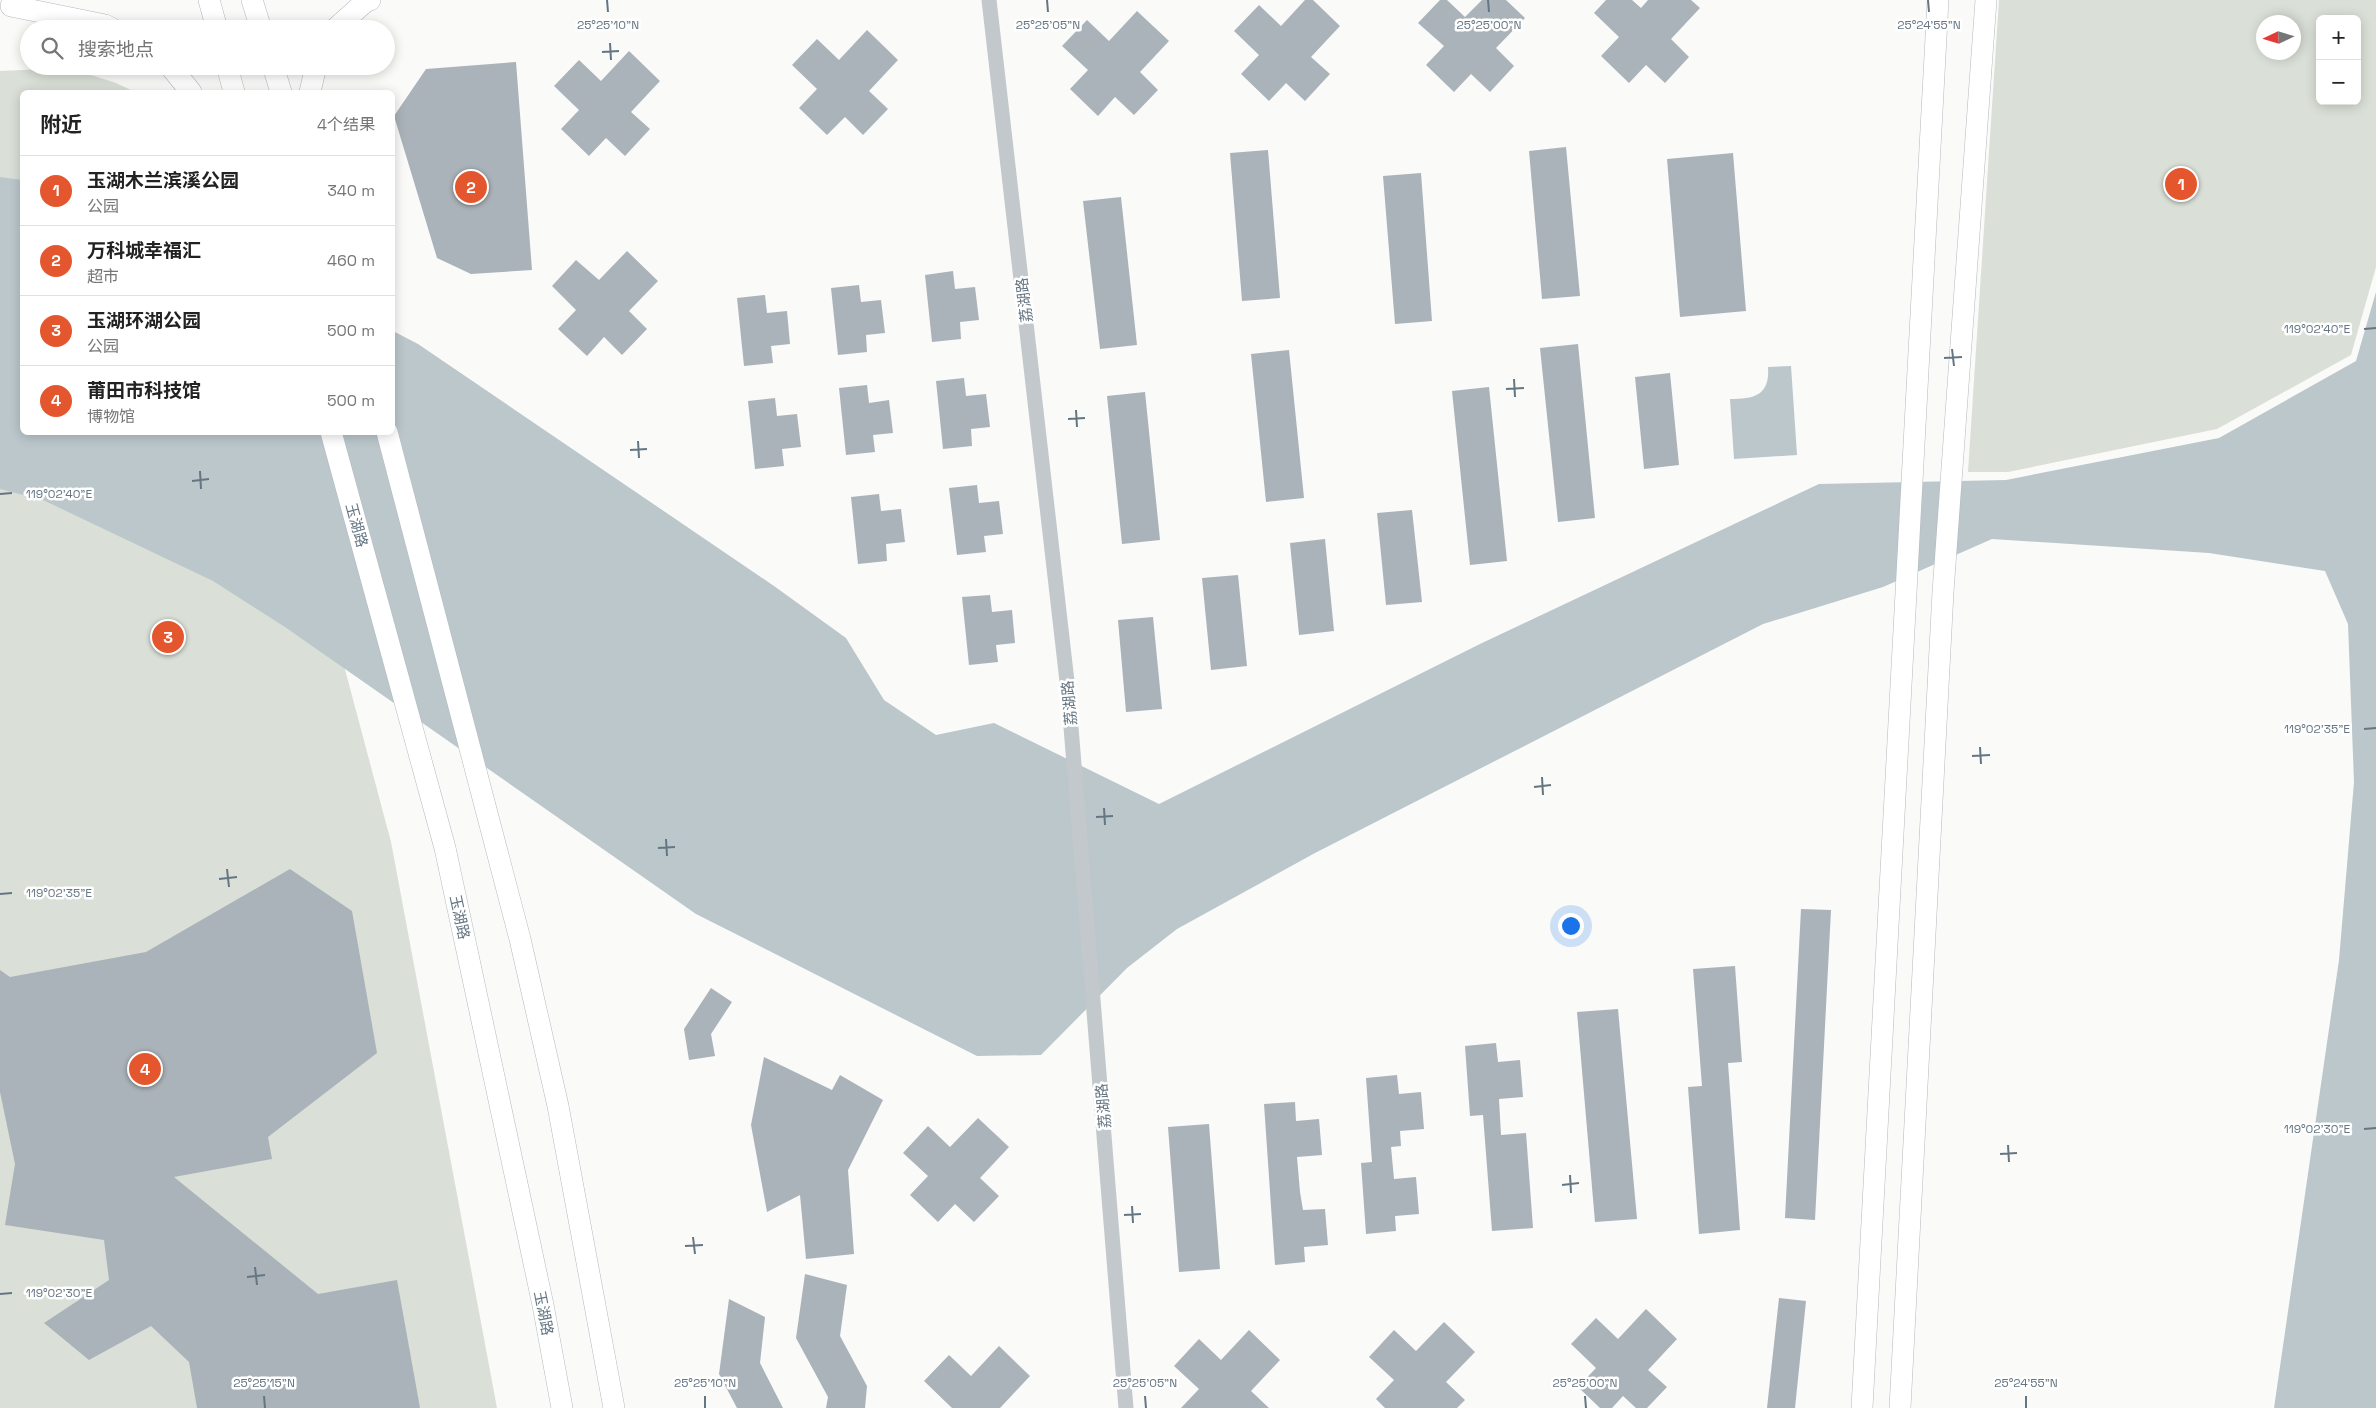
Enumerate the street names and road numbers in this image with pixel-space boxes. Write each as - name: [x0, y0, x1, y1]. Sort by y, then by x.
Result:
- street label: 荔湖路: [1012, 277, 1036, 323]
- street label: 玉湖路: [342, 501, 372, 549]
- street label: 荔湖路: [1058, 680, 1080, 726]
- street label: 玉湖路: [446, 893, 474, 941]
- street label: 荔湖路: [1092, 1083, 1114, 1129]
- street label: 玉湖路: [530, 1289, 558, 1337]

